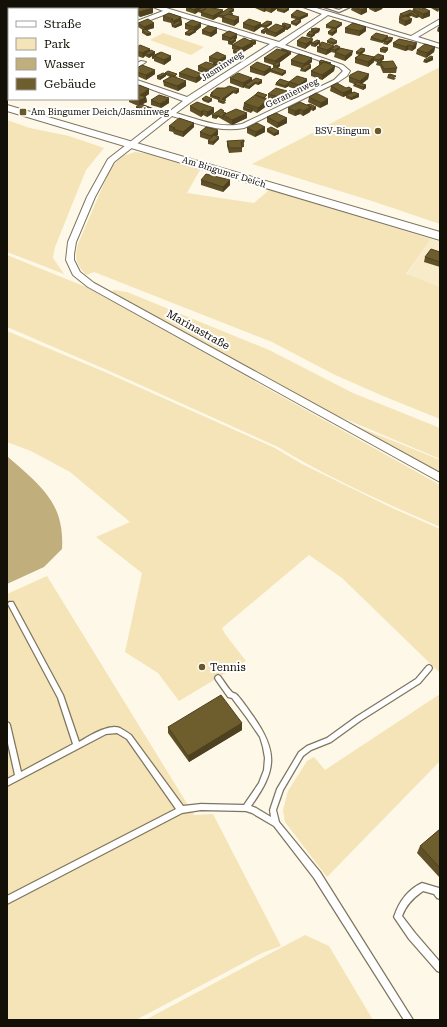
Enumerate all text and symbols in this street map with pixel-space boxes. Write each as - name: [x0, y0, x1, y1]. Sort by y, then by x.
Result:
- legend: [8, 8, 138, 100]
- text: Straße: [44, 17, 82, 31]
- text: Park: [44, 37, 71, 51]
- street label: Jasminweg: [199, 48, 246, 83]
- text: Wasser: [44, 57, 85, 71]
- street label: Geranienweg: [264, 76, 321, 110]
- text: Gebäude: [44, 77, 96, 91]
- marker: Am Bingumer Deich/Jasminweg: [18, 107, 28, 117]
- place label: Am Bingumer Deich/Jasminweg: [31, 107, 170, 117]
- place label: BSV-Bingum: [315, 126, 370, 136]
- marker: BSV-Bingum: [373, 126, 383, 136]
- street label: Am Bingumer Deich: [181, 155, 267, 190]
- street label: Marinastraße: [164, 307, 232, 353]
- place label: Tennis: [210, 661, 246, 674]
- marker: Tennis: [197, 662, 207, 672]

